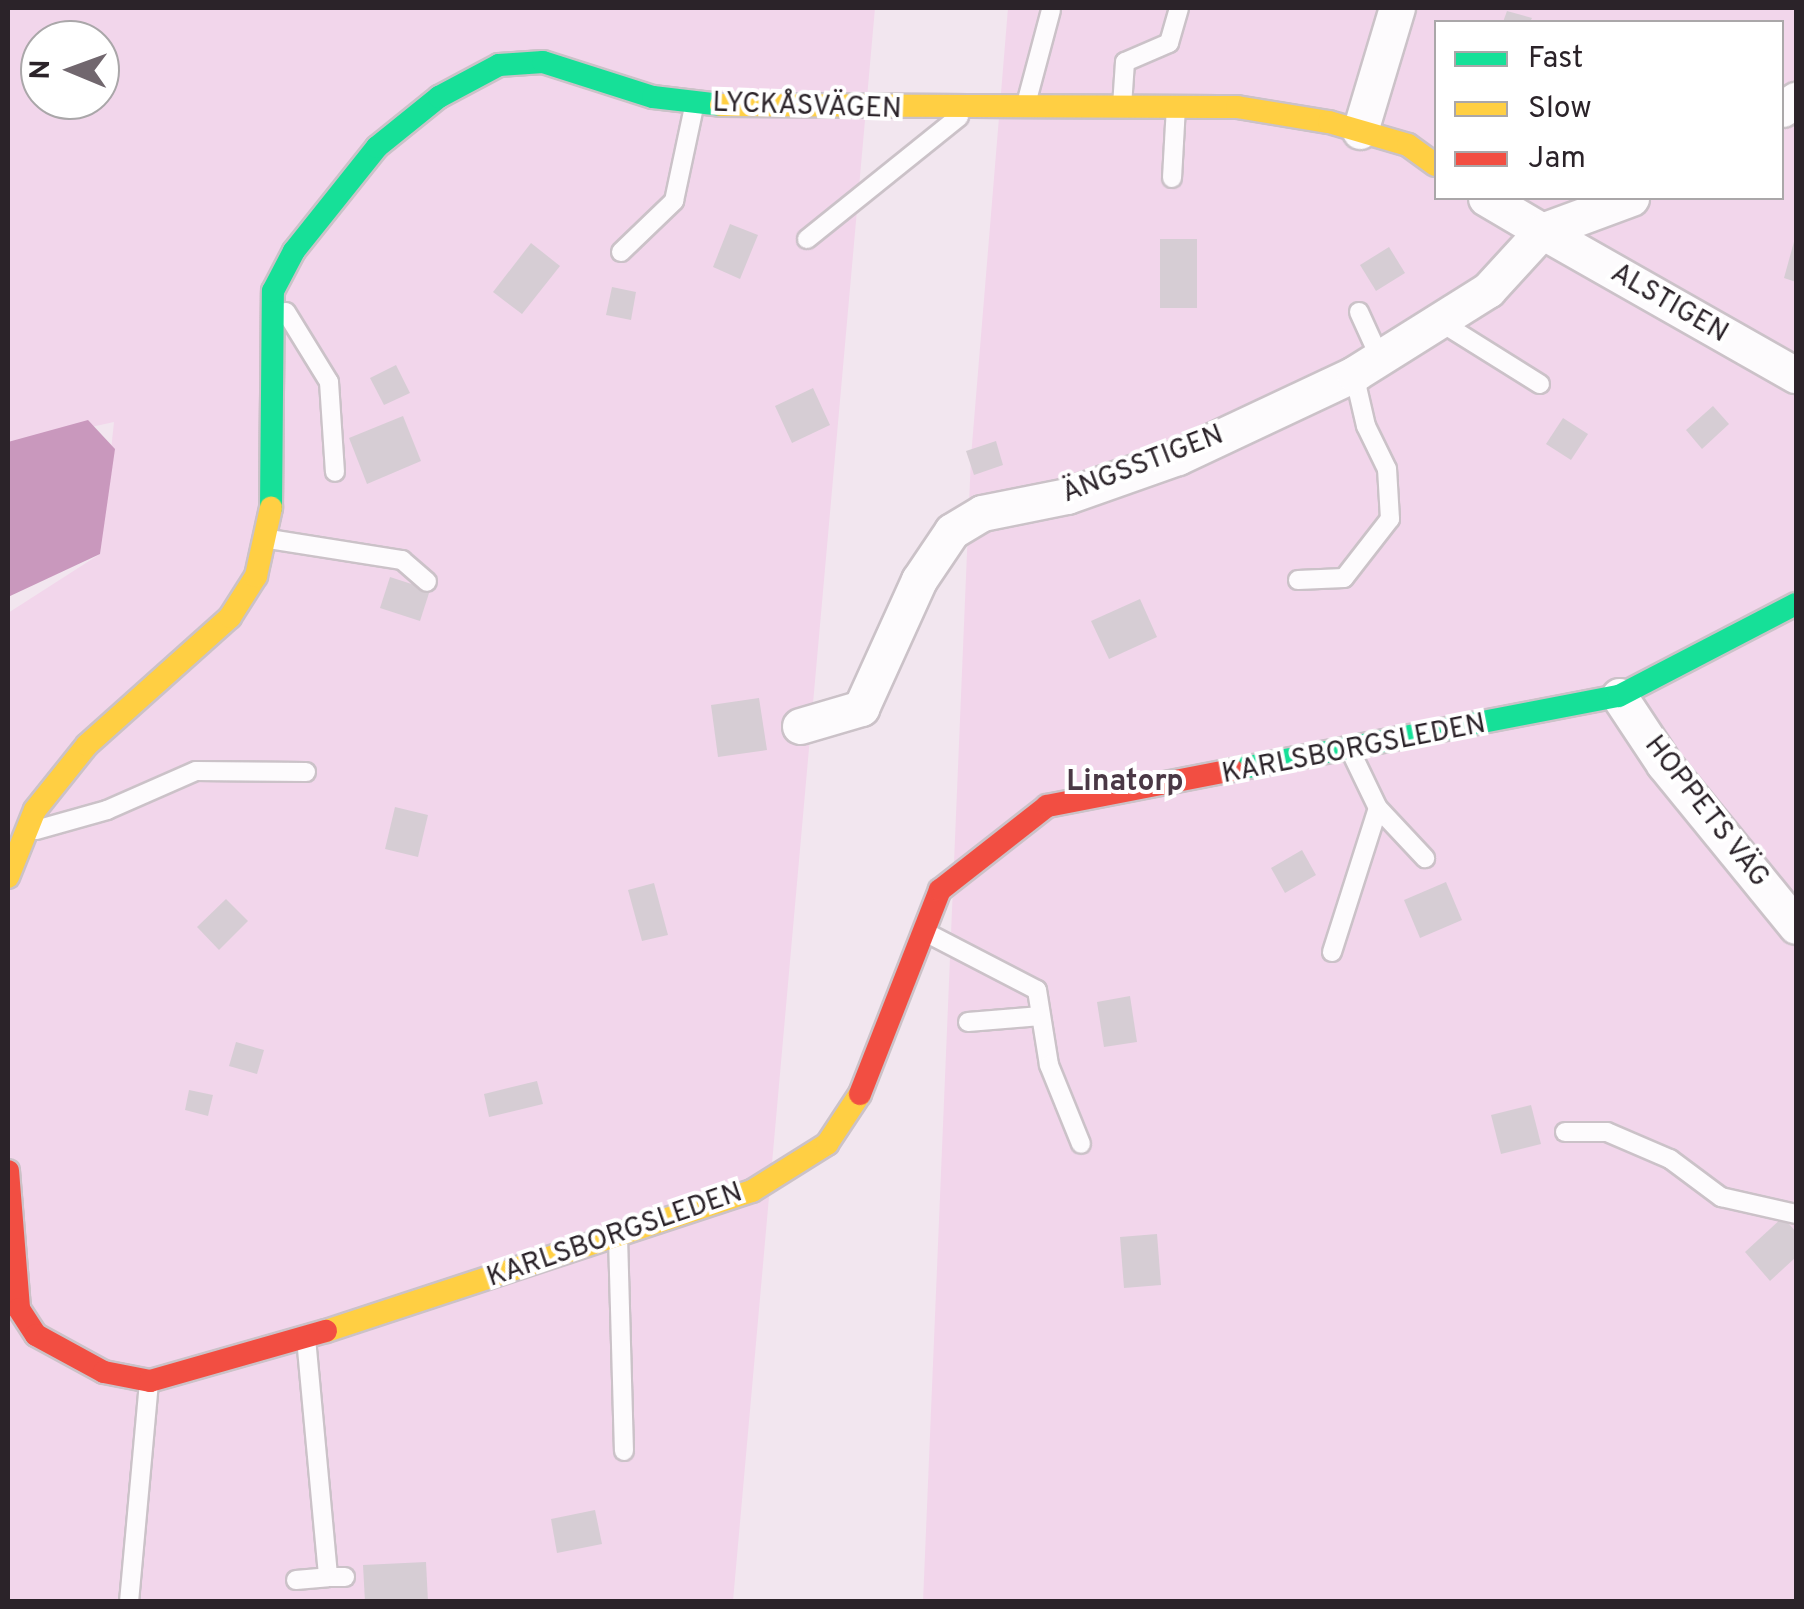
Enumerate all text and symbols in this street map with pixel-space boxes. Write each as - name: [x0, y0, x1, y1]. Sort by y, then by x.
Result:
- north arrow: [20, 20, 120, 120]
- legend: [1434, 20, 1784, 200]
- text: Fast: [1528, 41, 1583, 78]
- text: N: [24, 59, 60, 80]
- street label: LYCKÅSVÄGEN: [712, 87, 902, 127]
- text: Slow: [1528, 91, 1592, 128]
- text: Jam: [1528, 141, 1586, 178]
- street label: ALSTIGEN: [1604, 257, 1734, 351]
- street label: ÄNGSSTIGEN: [1058, 419, 1228, 511]
- street label: KARLSBORGSLEDEN: [1219, 708, 1489, 792]
- street label: HOPPETS VÄG: [1636, 729, 1776, 895]
- district label: Linatorp: [1066, 765, 1184, 801]
- street label: KARLSBORGSLEDEN: [483, 1177, 747, 1295]

